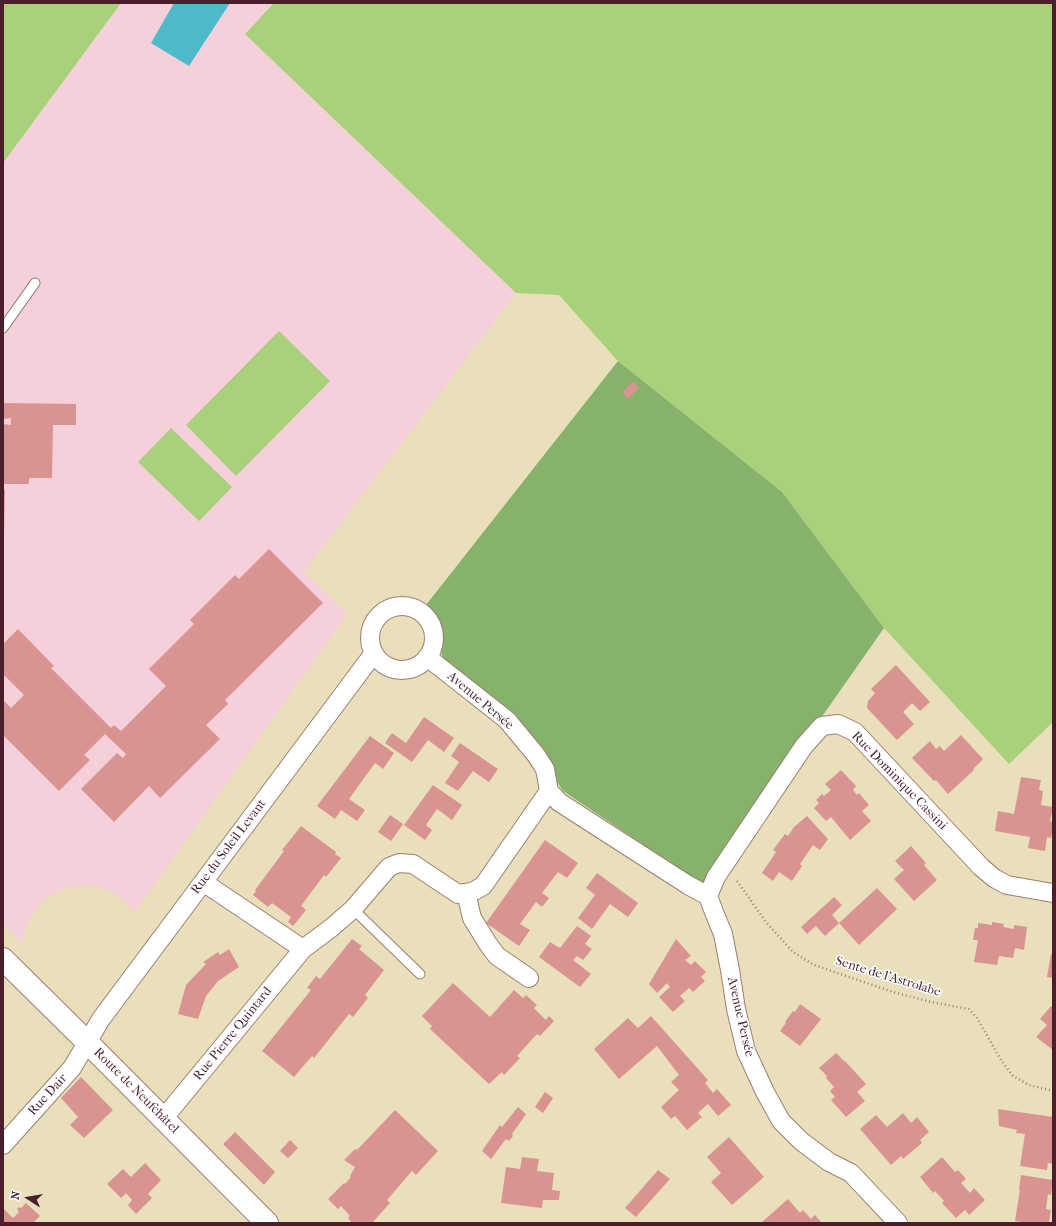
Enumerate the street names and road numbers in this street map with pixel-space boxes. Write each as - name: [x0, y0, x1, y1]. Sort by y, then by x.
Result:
- street label: Avenue Persée: [444, 669, 516, 733]
- street label: Rue Dominique Cassini: [848, 728, 950, 834]
- street label: Rue du Soleil Levant: [188, 796, 270, 898]
- street label: Sente de l'Astrolabe: [834, 954, 942, 1000]
- street label: Avenue Persée: [723, 975, 757, 1059]
- street label: Rue Pierre Quintard: [191, 984, 275, 1084]
- street label: Route de Neufchâtel: [90, 1045, 182, 1137]
- street label: Rue Dair: [25, 1071, 71, 1119]

